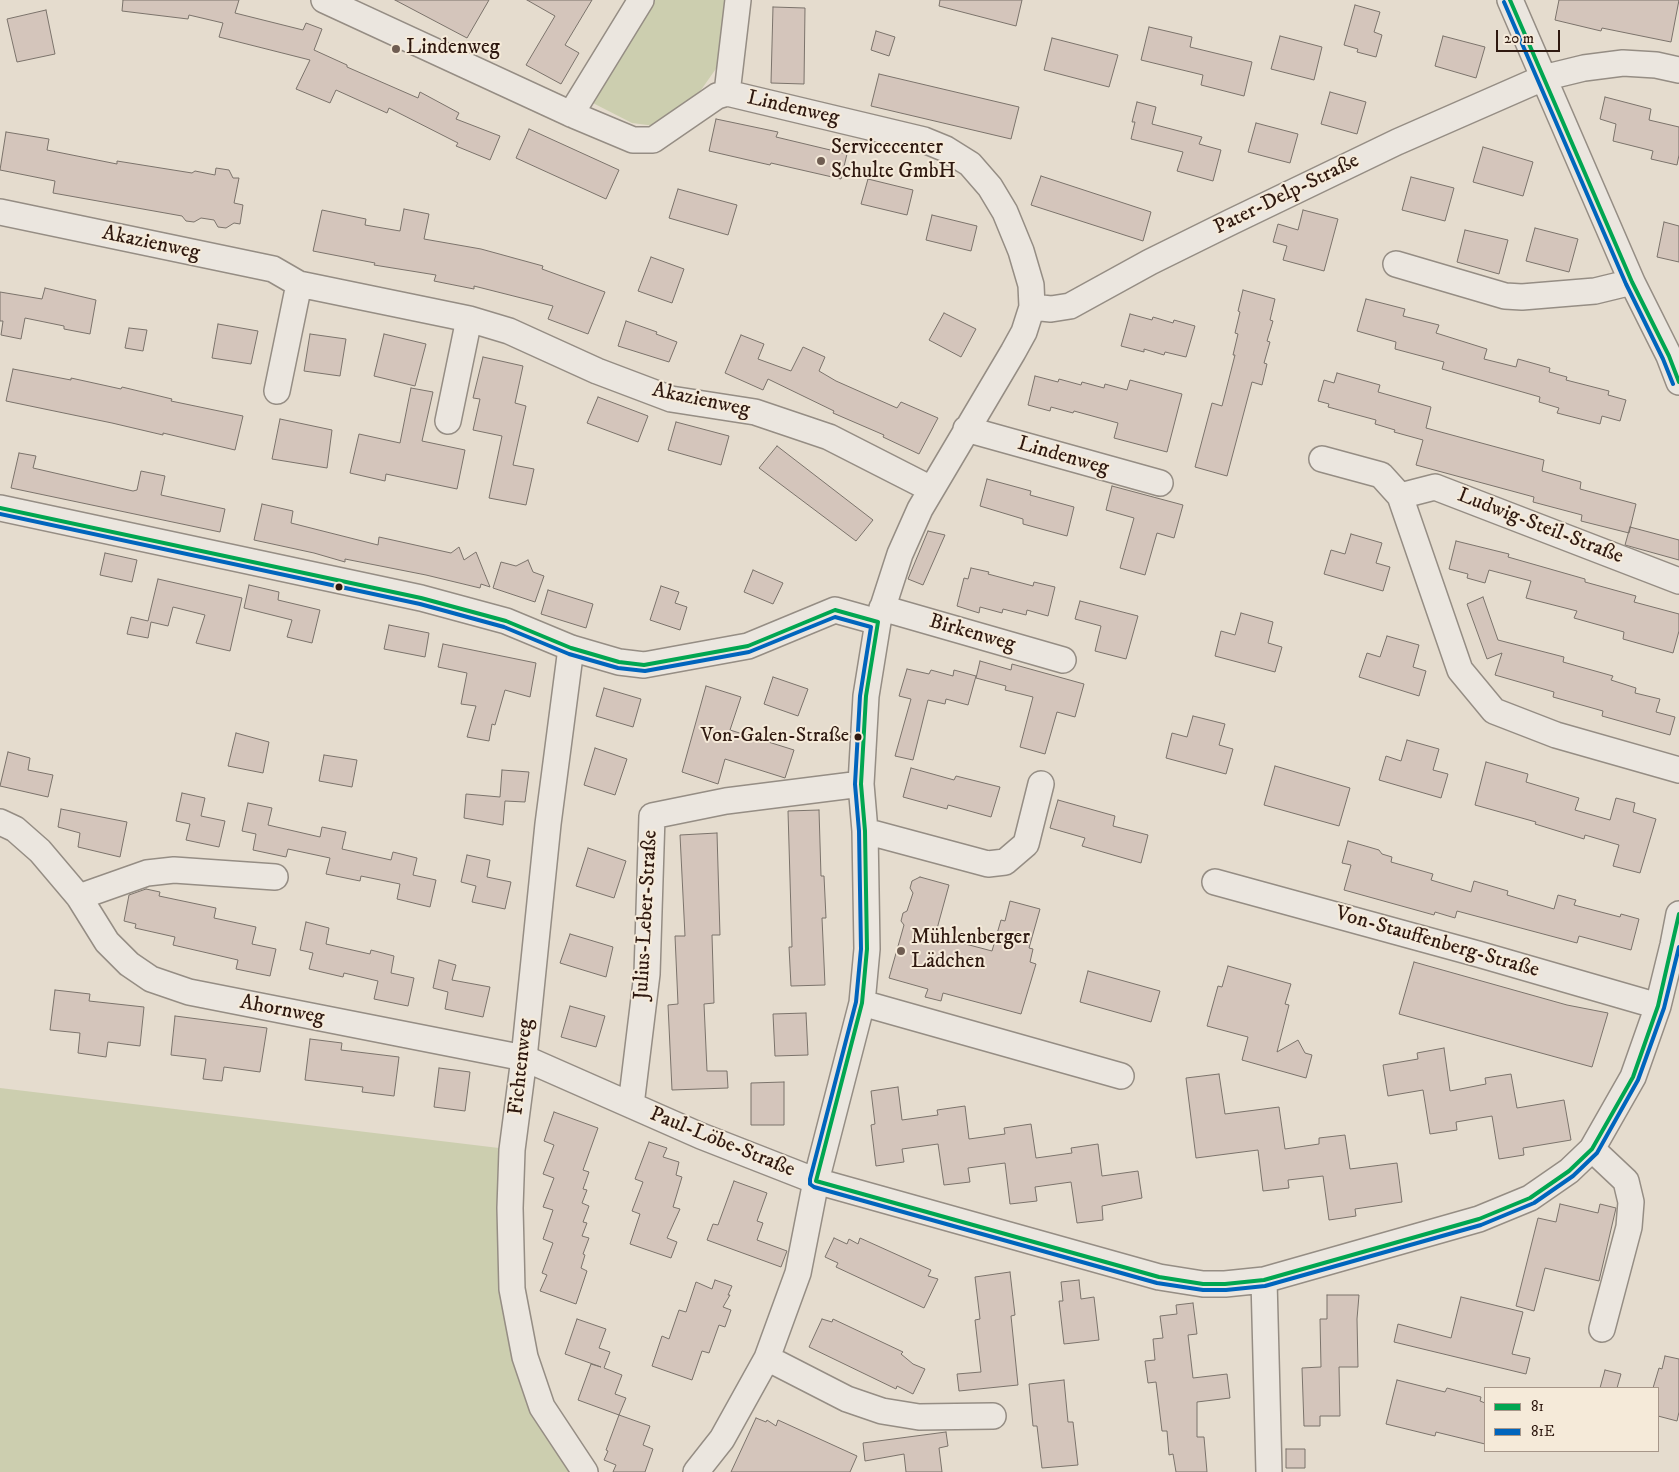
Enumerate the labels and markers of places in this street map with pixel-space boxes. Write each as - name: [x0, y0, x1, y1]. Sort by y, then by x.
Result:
- place label: Lindenweg: [406, 36, 500, 62]
- marker: Lindenweg: [390, 43, 402, 55]
- place label: Servicecenter Schulte GmbH: [831, 136, 956, 186]
- marker: Servicecenter Schulte GmbH: [815, 155, 827, 167]
- unlabelled marker: [334, 582, 344, 592]
- place label: Von-Galen-Straße: [701, 725, 849, 749]
- marker: Von-Galen-Straße: [853, 732, 863, 742]
- place label: Mühlenberger Lädchen: [911, 926, 1030, 976]
- marker: Mühlenberger Lädchen: [895, 945, 907, 957]

